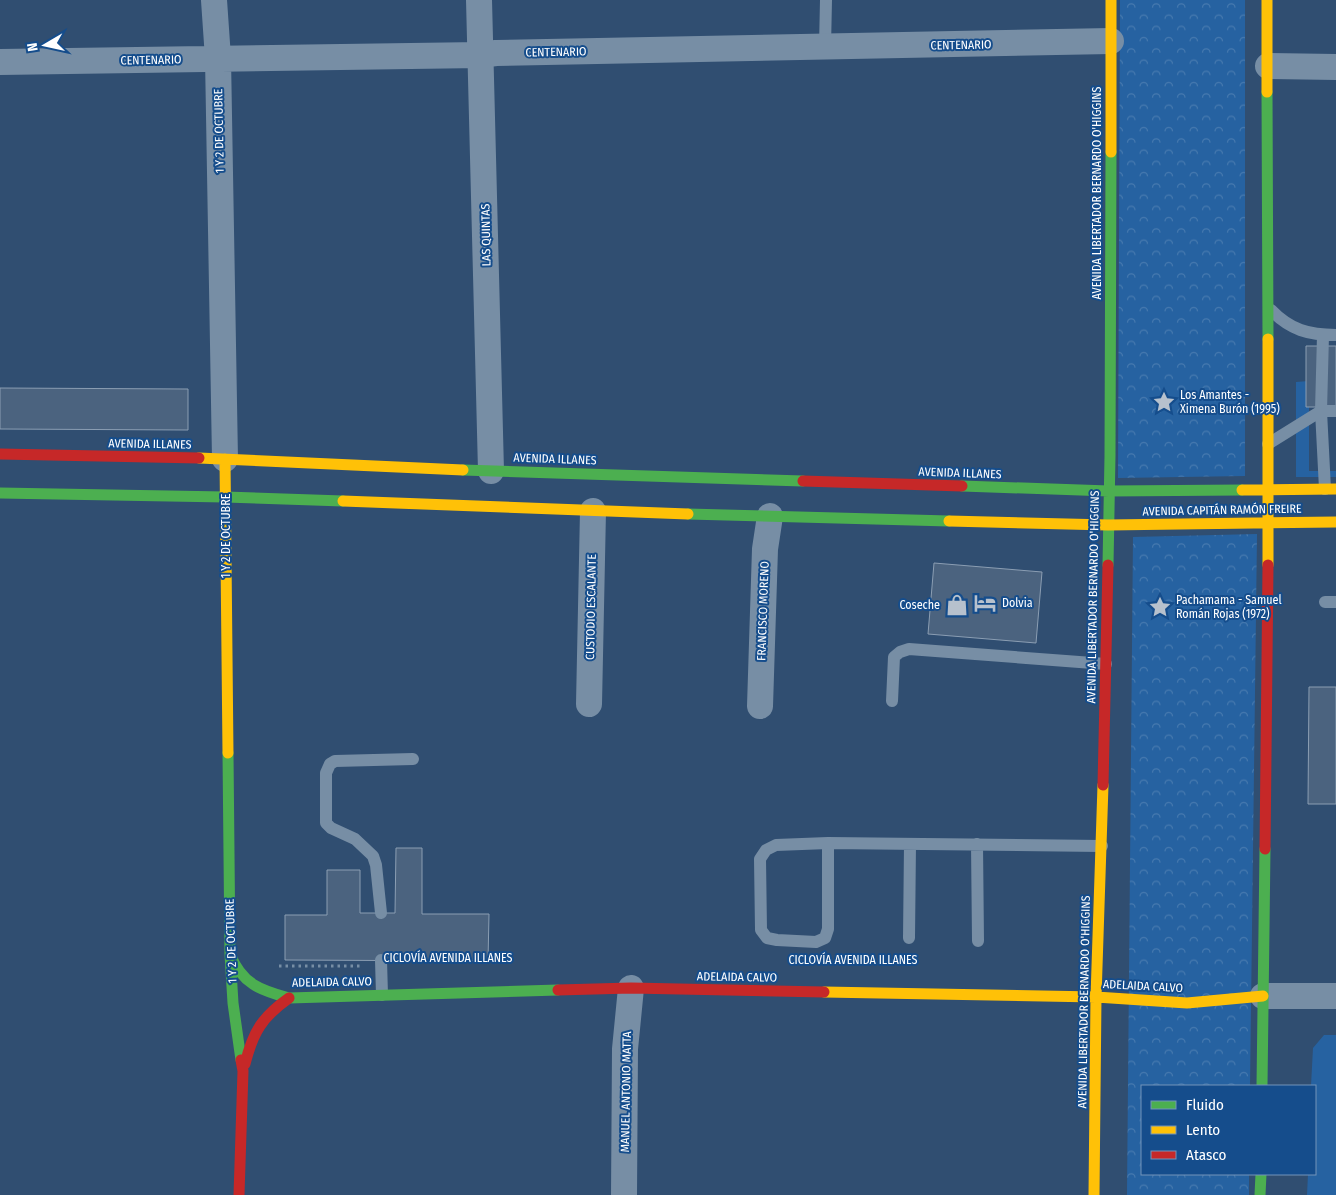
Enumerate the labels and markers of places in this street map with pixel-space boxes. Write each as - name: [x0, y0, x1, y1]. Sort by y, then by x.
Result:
- place label: Los Amantes - Ximena Burón (1995): [1180, 388, 1280, 416]
- place icon: Los Amantes - Ximena Burón (1995): [1151, 389, 1177, 415]
- hotel icon: Dolvia: [972, 590, 998, 616]
- shop icon: Coseche: [944, 592, 970, 618]
- place label: Pachamama - Samuel Román Rojas (1972): [1176, 593, 1282, 621]
- place icon: Pachamama - Samuel Román Rojas (1972): [1147, 594, 1173, 620]
- place label: Dolvia: [1002, 596, 1033, 610]
- place label: Coseche: [899, 598, 940, 612]

